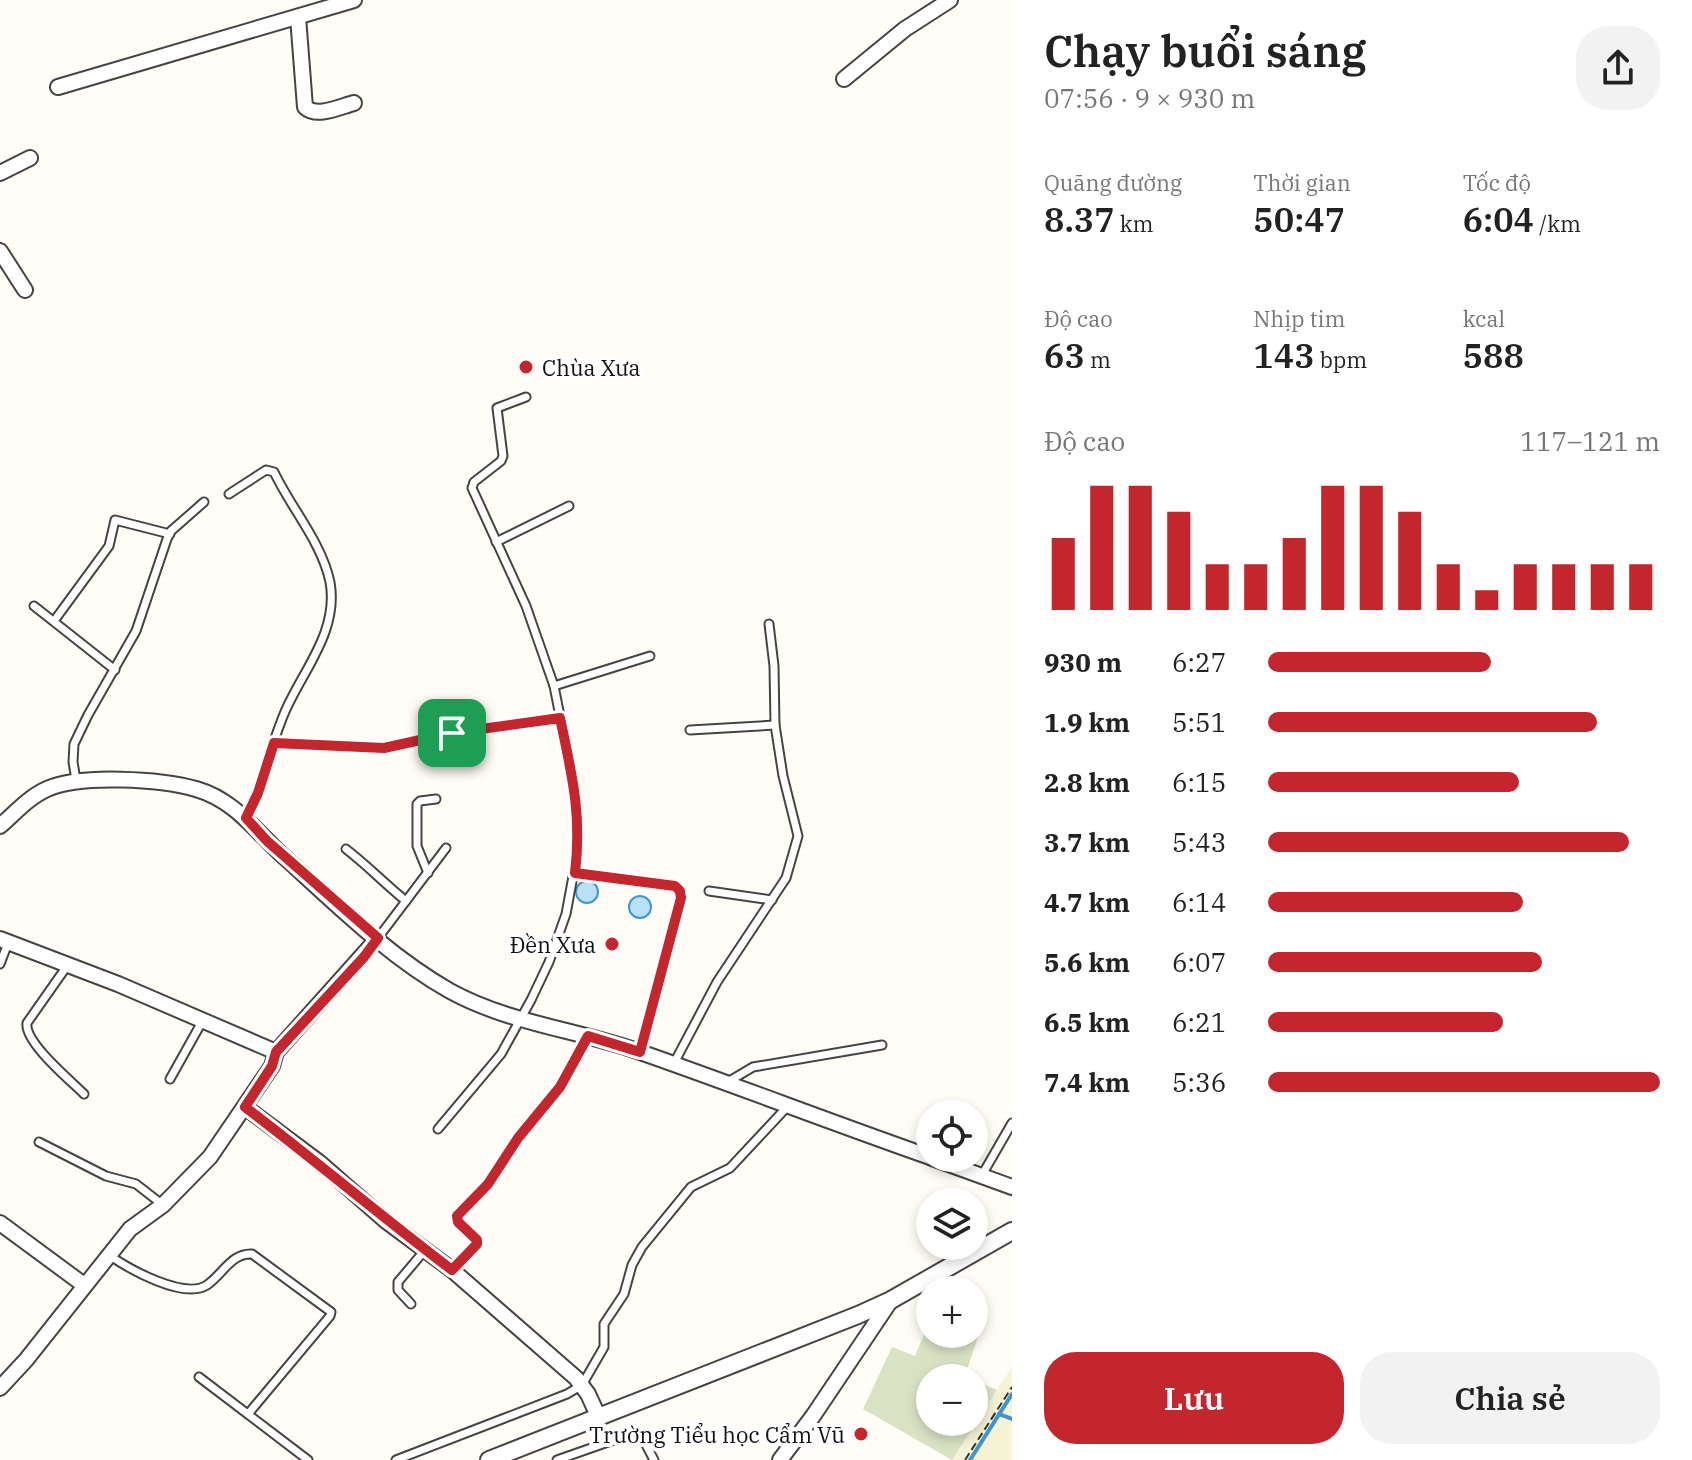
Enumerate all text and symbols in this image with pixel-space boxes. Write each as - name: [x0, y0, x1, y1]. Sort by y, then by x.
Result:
- text: Chạy buổi sáng: [1044, 22, 1366, 79]
- button: share: [1576, 26, 1660, 110]
- text: 07:56 · 9 × 930 m: [1044, 81, 1255, 115]
- text: Quãng đường: [1044, 168, 1182, 197]
- text: Thời gian: [1253, 168, 1351, 197]
- text: Tốc độ: [1463, 168, 1531, 197]
- text: 8.37: [1044, 197, 1115, 241]
- text: 50:47: [1253, 197, 1345, 241]
- text: 6:04: [1463, 197, 1534, 241]
- text: km: [1115, 209, 1154, 238]
- text: /km: [1534, 209, 1581, 238]
- text: Độ cao: [1044, 304, 1113, 333]
- text: Nhịp tim: [1253, 304, 1345, 333]
- text: kcal: [1463, 304, 1505, 333]
- text: 63: [1044, 333, 1085, 377]
- text: 143: [1253, 333, 1315, 377]
- text: 588: [1463, 333, 1524, 377]
- text: m: [1085, 345, 1111, 374]
- text: bpm: [1315, 345, 1367, 374]
- place label: Chùa Xưa: [542, 353, 641, 382]
- marker: Chùa Xưa: [517, 358, 535, 376]
- text: Độ cao: [1044, 424, 1125, 458]
- text: 117–121 m: [1520, 424, 1660, 458]
- text: 930 m: [1044, 645, 1122, 679]
- text: 6:27: [1172, 645, 1226, 679]
- pin: [418, 699, 486, 767]
- text: 1.9 km: [1044, 705, 1130, 739]
- text: 5:51: [1172, 705, 1226, 739]
- icon: arrive: [430, 711, 474, 755]
- text: 2.8 km: [1044, 765, 1130, 799]
- text: 6:15: [1172, 765, 1226, 799]
- text: 3.7 km: [1044, 825, 1130, 859]
- text: 5:43: [1172, 825, 1226, 859]
- text: 4.7 km: [1044, 885, 1130, 919]
- text: 6:14: [1172, 885, 1226, 919]
- place label: Đền Xưa: [510, 930, 596, 959]
- marker: Đền Xưa: [603, 935, 621, 953]
- text: 5.6 km: [1044, 945, 1130, 979]
- text: 6:07: [1172, 945, 1226, 979]
- text: 6.5 km: [1044, 1005, 1130, 1039]
- text: 6:21: [1172, 1005, 1226, 1039]
- text: 7.4 km: [1044, 1065, 1130, 1099]
- text: 5:36: [1172, 1065, 1226, 1099]
- map controls: [916, 1100, 988, 1436]
- button: locate: [916, 1100, 988, 1172]
- button: layers: [916, 1188, 988, 1260]
- button: +: [916, 1276, 988, 1348]
- button: Lưu: [1044, 1352, 1344, 1444]
- button: Chia sẻ: [1360, 1352, 1660, 1444]
- button: −: [916, 1364, 988, 1436]
- place label: Trường Tiểu học Cẩm Vũ: [589, 1420, 845, 1449]
- marker: Trường Tiểu học Cẩm Vũ: [852, 1425, 870, 1443]

